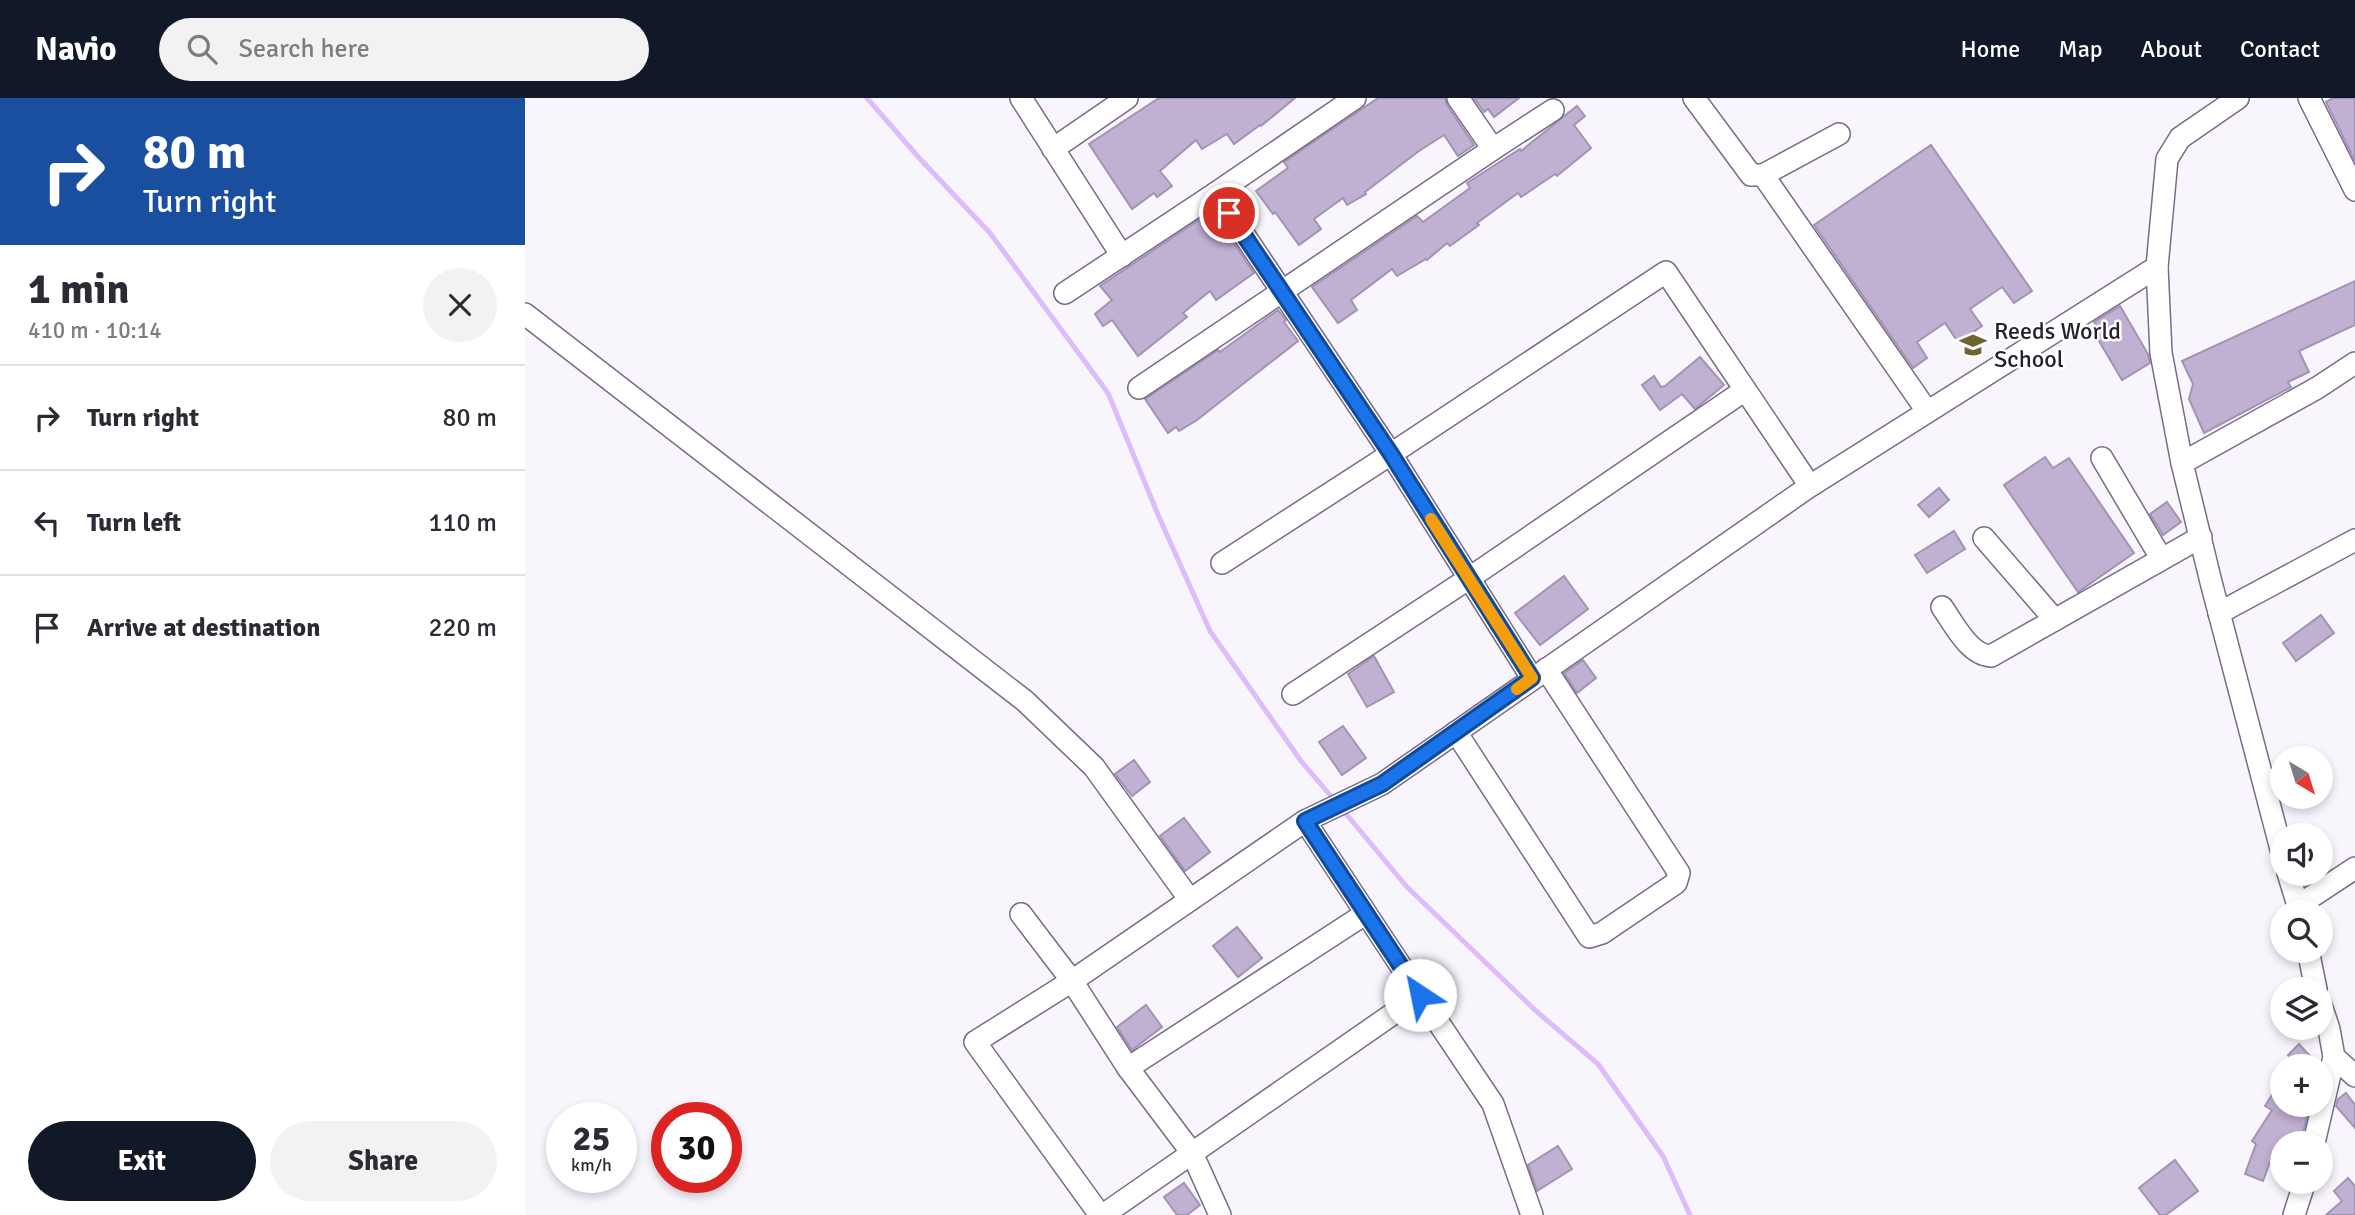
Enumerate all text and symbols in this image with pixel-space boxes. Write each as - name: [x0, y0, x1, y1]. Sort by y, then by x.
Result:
- search box: [159, 18, 649, 81]
- text: Navio: [35, 29, 117, 70]
- icon: search: [183, 30, 221, 68]
- text: Search here: [239, 33, 370, 65]
- text: Home: [1960, 34, 2020, 64]
- text: Map: [2058, 34, 2103, 64]
- text: About: [2141, 34, 2202, 64]
- text: Contact: [2240, 34, 2320, 64]
- text: 80 m: [143, 122, 246, 182]
- icon: right: [28, 126, 119, 217]
- text: Turn right: [143, 182, 276, 221]
- pin: [1199, 183, 1259, 243]
- icon: arrive: [1210, 194, 1248, 232]
- text: 1 min: [28, 264, 129, 315]
- button: close: [423, 268, 497, 342]
- text: 410 m · 10:14: [28, 316, 162, 345]
- place label: Reeds World School: [1994, 316, 2121, 374]
- school or university icon: Reeds World School: [1958, 330, 1988, 360]
- icon: right: [28, 399, 66, 437]
- text: Turn right: [87, 402, 199, 434]
- text: 80 m: [442, 402, 497, 434]
- icon: left: [28, 504, 66, 542]
- text: Turn left: [87, 507, 181, 539]
- text: 110 m: [428, 507, 497, 539]
- icon: arrive: [28, 609, 66, 647]
- text: Arrive at destination: [87, 612, 320, 644]
- text: 220 m: [428, 612, 497, 644]
- north arrow: [2270, 746, 2333, 808]
- map controls: [2270, 746, 2333, 1194]
- button: sound: [2270, 823, 2333, 886]
- button: search: [2270, 900, 2333, 963]
- position arrow: [1383, 958, 1457, 1032]
- button: layers: [2270, 977, 2333, 1040]
- button: +: [2270, 1054, 2333, 1117]
- speed limit sign: 30: [651, 1102, 742, 1193]
- text: 25: [573, 1117, 610, 1160]
- button: Exit: [28, 1121, 256, 1201]
- button: Share: [270, 1121, 497, 1201]
- button: −: [2270, 1131, 2333, 1194]
- text: km/h: [571, 1154, 612, 1176]

